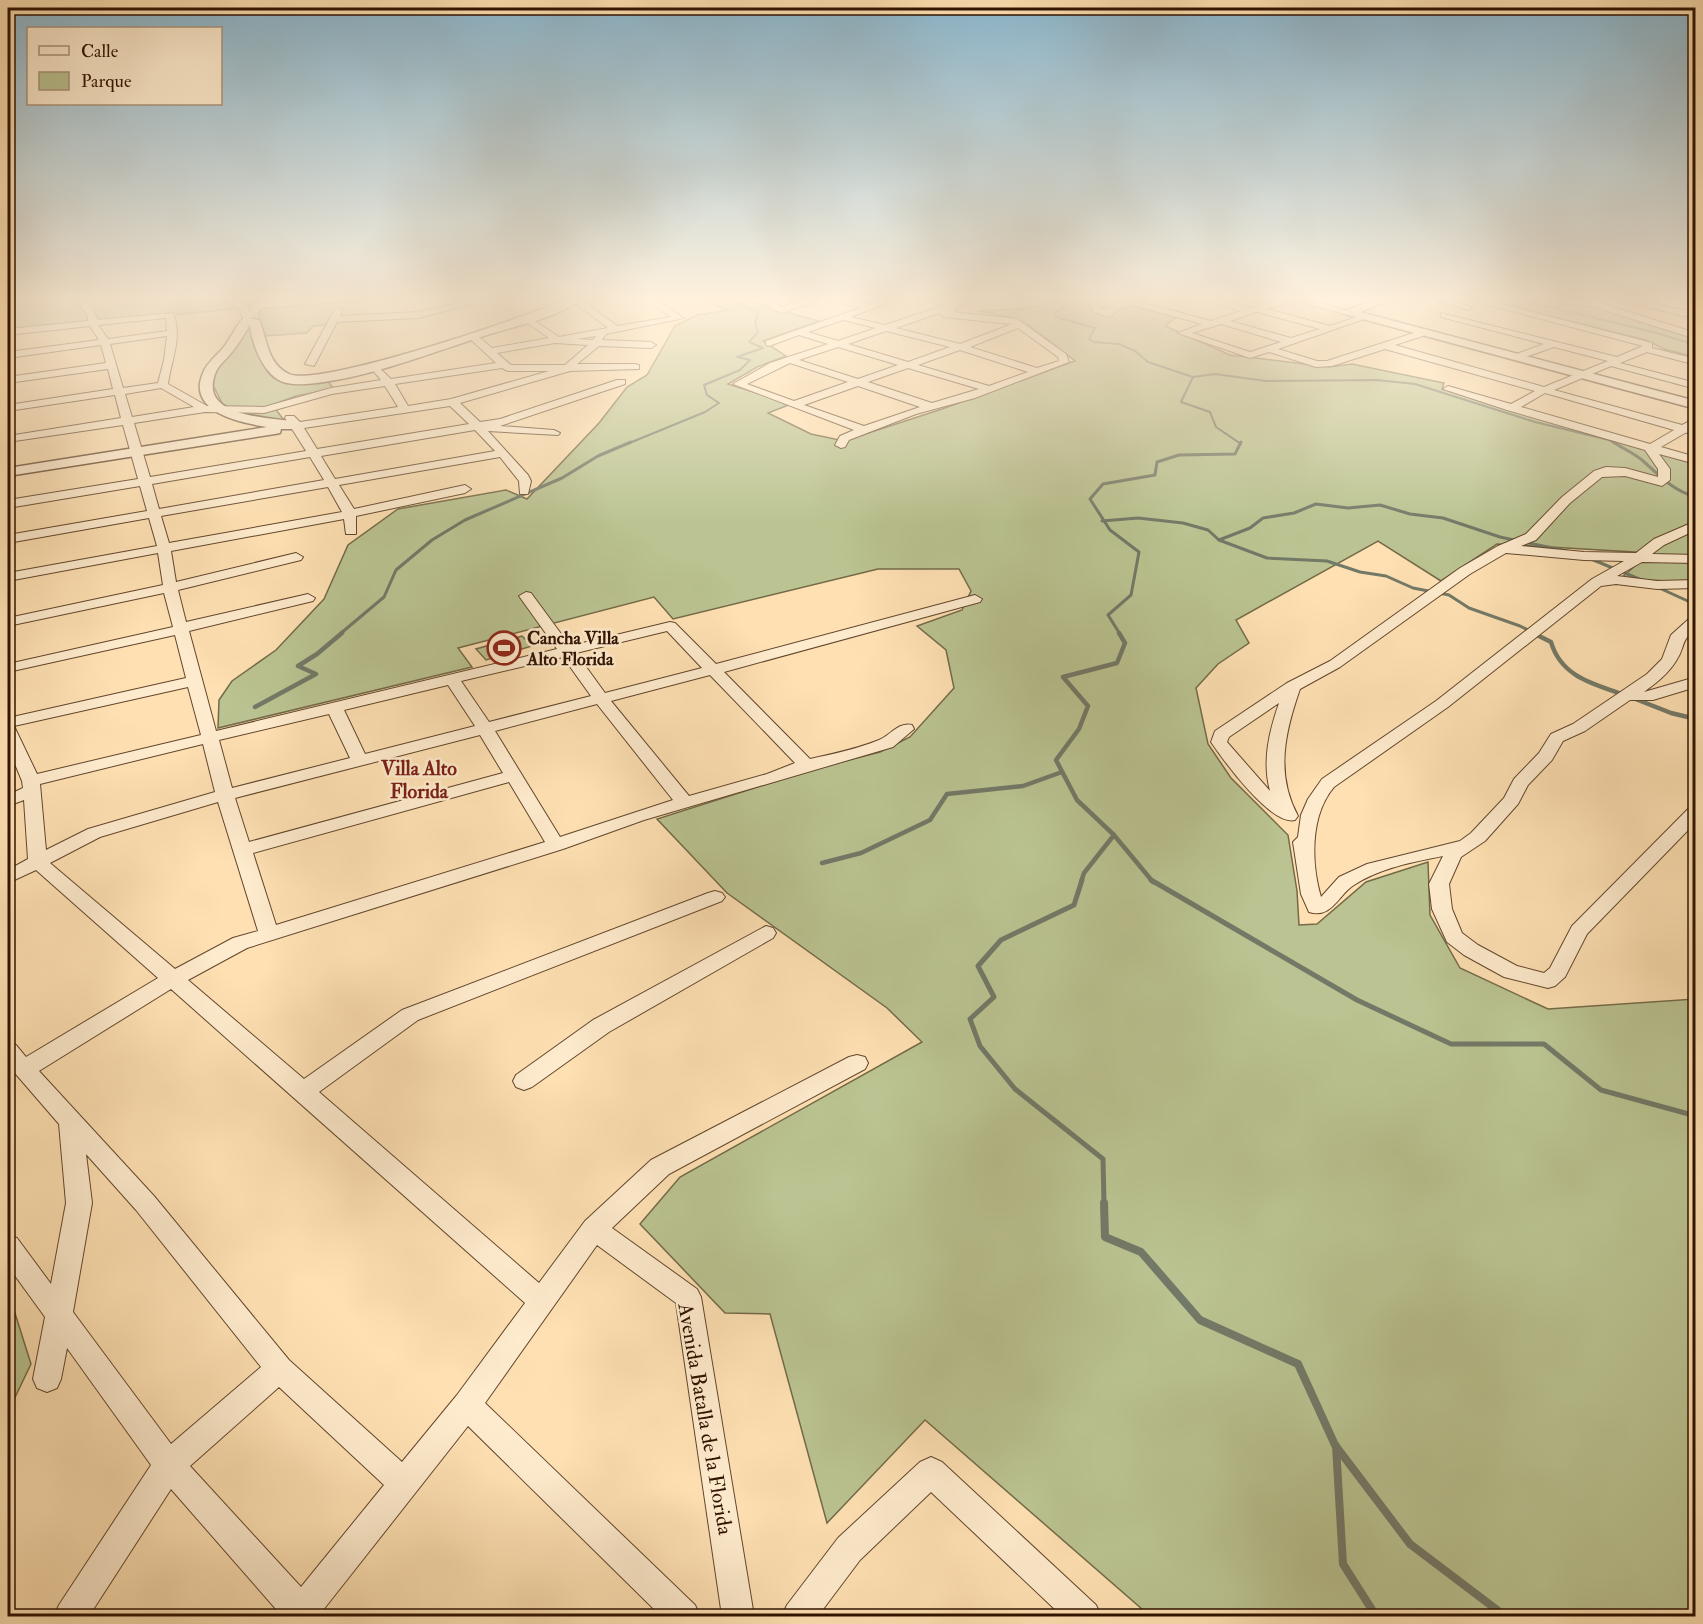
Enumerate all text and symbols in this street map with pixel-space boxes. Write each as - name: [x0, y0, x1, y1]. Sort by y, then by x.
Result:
- legend: [27, 27, 222, 105]
- text: Calle: [81, 40, 119, 63]
- text: Parque: [81, 70, 132, 93]
- place label: Cancha Villa Alto Florida: [526, 627, 619, 671]
- sports icon: Cancha Villa Alto Florida: [486, 630, 522, 666]
- district label: Villa Alto Florida: [380, 756, 457, 804]
- street label: Avenida Batalla de la Florida: [671, 1300, 739, 1537]

